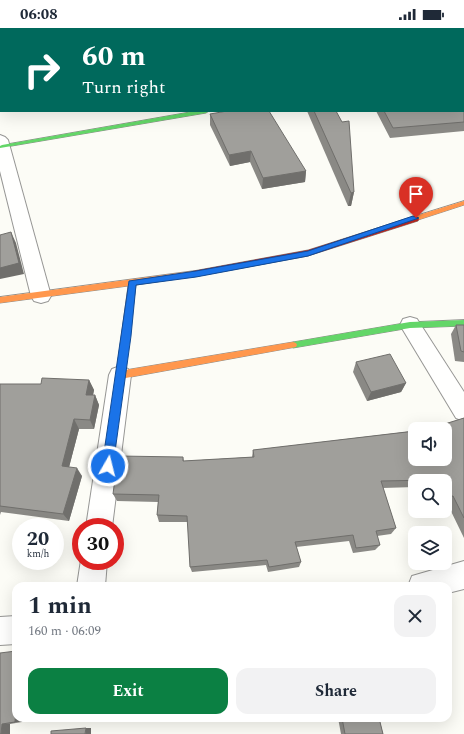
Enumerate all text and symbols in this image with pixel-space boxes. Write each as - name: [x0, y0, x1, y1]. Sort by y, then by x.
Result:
- text: 06:08: [20, 3, 58, 26]
- text: 60 m: [82, 35, 146, 78]
- icon: right: [16, 44, 68, 96]
- text: Turn right: [82, 74, 165, 101]
- pin: [399, 177, 433, 218]
- icon: arrive: [405, 183, 427, 205]
- map controls: [408, 422, 452, 570]
- button: sound: [408, 422, 452, 466]
- position arrow: [87, 445, 129, 487]
- button: search: [408, 474, 452, 518]
- speed limit sign: 30: [72, 518, 124, 570]
- text: 20: [27, 524, 49, 554]
- button: layers: [408, 526, 452, 570]
- text: km/h: [27, 546, 49, 562]
- text: 1 min: [28, 588, 92, 624]
- button: close: [394, 595, 436, 637]
- text: 160 m · 06:09: [28, 621, 101, 641]
- button: Exit: [28, 668, 228, 714]
- button: Share: [236, 668, 436, 714]

